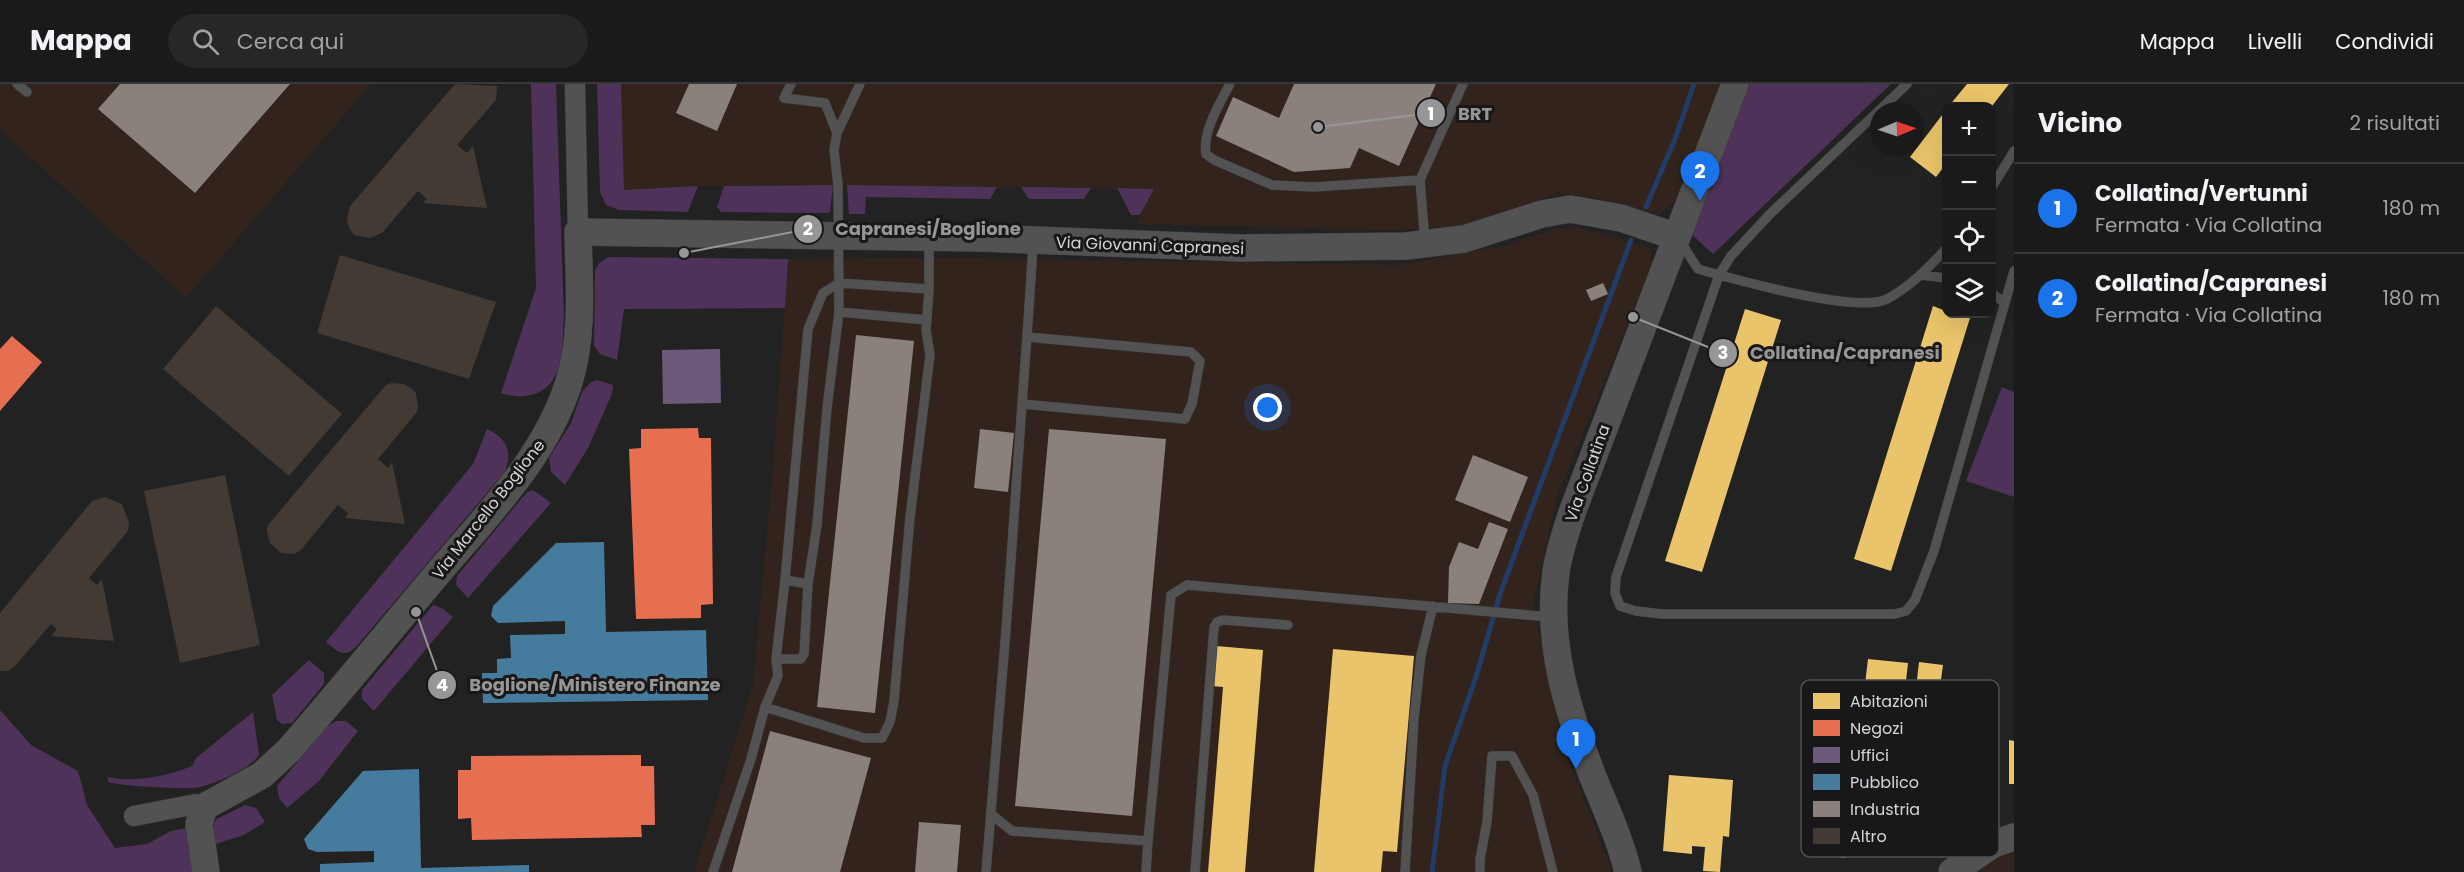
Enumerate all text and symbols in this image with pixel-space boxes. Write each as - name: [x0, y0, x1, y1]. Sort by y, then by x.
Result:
- search box: [168, 14, 588, 68]
- text: Mappa: [30, 21, 132, 60]
- icon: search: [189, 25, 222, 58]
- text: Cerca qui: [237, 26, 344, 57]
- text: Mappa: [2140, 27, 2215, 56]
- text: Livelli: [2248, 27, 2302, 56]
- text: Condividi: [2335, 27, 2434, 56]
- callout: BRT: [1416, 95, 1504, 131]
- text: 1: [1428, 101, 1434, 126]
- text: BRT: [1458, 101, 1492, 126]
- north arrow: [1870, 102, 1924, 156]
- map controls: [1942, 102, 1996, 318]
- button: +: [1942, 102, 1996, 156]
- text: Vicino: [2038, 105, 2122, 141]
- text: 2 risultati: [2350, 109, 2440, 137]
- pin: 2: [1680, 152, 1720, 201]
- button: −: [1942, 156, 1996, 210]
- text: Collatina/Vertunni: [2095, 178, 2308, 209]
- text: 1: [2054, 194, 2061, 222]
- text: 180 m: [2382, 194, 2440, 222]
- button: locate: [1942, 210, 1996, 264]
- callout: Capranesi/Boglione: [793, 211, 1033, 247]
- text: Fermata · Via Collatina: [2095, 211, 2322, 239]
- text: 2: [803, 216, 813, 241]
- text: Capranesi/Boglione: [835, 216, 1021, 241]
- street label: Via Giovanni Capranesi: [1056, 231, 1244, 260]
- button: layers: [1942, 264, 1996, 318]
- text: Collatina/Capranesi: [2095, 268, 2327, 299]
- text: 2: [2052, 284, 2063, 312]
- text: 180 m: [2382, 284, 2440, 312]
- text: Fermata · Via Collatina: [2095, 301, 2322, 329]
- callout: Collatina/Capranesi: [1708, 335, 1952, 371]
- text: 3: [1718, 340, 1728, 365]
- text: Collatina/Capranesi: [1750, 340, 1940, 365]
- your location: [1253, 393, 1282, 422]
- street label: Via Collatina: [1559, 421, 1616, 525]
- street label: Via Marcello Boglione: [427, 435, 550, 584]
- callout: Boglione/Ministero Finanze: [427, 667, 733, 703]
- text: 4: [436, 672, 448, 697]
- text: Boglione/Ministero Finanze: [469, 672, 721, 697]
- legend: [1801, 680, 1999, 857]
- text: Abitazioni: [1850, 690, 1928, 713]
- text: Negozi: [1850, 717, 1903, 740]
- pin: 1: [1556, 720, 1596, 769]
- text: Uffici: [1850, 744, 1889, 767]
- text: Pubblico: [1850, 771, 1919, 794]
- text: Industria: [1850, 798, 1920, 821]
- text: Altro: [1850, 825, 1887, 848]

